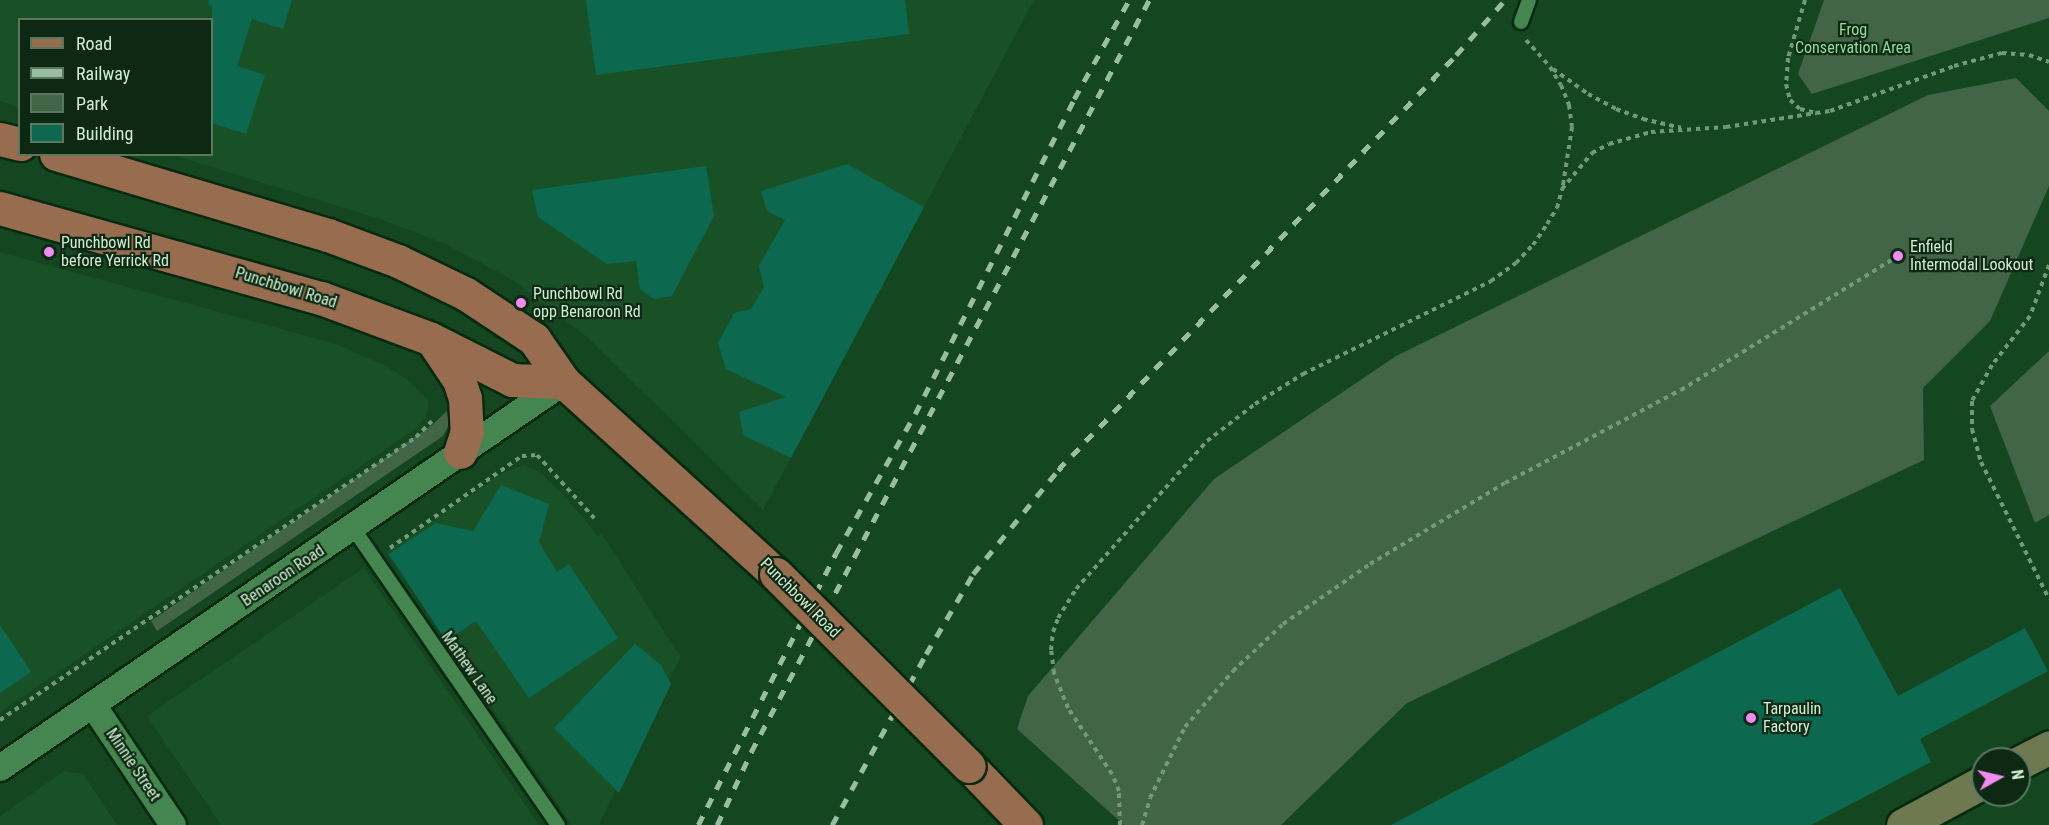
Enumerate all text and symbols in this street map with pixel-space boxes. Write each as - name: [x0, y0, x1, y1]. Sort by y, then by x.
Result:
- legend: [18, 18, 213, 156]
- park label: Frog Conservation Area: [1795, 20, 1911, 58]
- text: Road: [76, 33, 112, 54]
- text: Railway: [76, 63, 130, 84]
- text: Park: [76, 93, 108, 114]
- text: Building: [76, 123, 133, 144]
- place label: Punchbowl Rd before Yerrick Rd: [61, 233, 169, 271]
- place label: Enfield Intermodal Lookout: [1910, 237, 2033, 275]
- marker: Punchbowl Rd before Yerrick Rd: [42, 245, 56, 259]
- marker: Enfield Intermodal Lookout: [1891, 249, 1905, 263]
- street label: Punchbowl Road: [233, 263, 339, 313]
- place label: Punchbowl Rd opp Benaroon Rd: [533, 284, 641, 322]
- marker: Punchbowl Rd opp Benaroon Rd: [514, 296, 528, 310]
- street label: Benaroon Road: [238, 541, 328, 611]
- street label: Punchbowl Road: [756, 554, 844, 642]
- street label: Mathew Lane: [437, 628, 501, 708]
- place label: Tarpaulin Factory: [1763, 699, 1821, 737]
- marker: Tarpaulin Factory: [1744, 711, 1758, 725]
- street label: Minnie Street: [102, 725, 164, 805]
- north arrow: [1971, 747, 2031, 807]
- text: N: [2007, 769, 2027, 781]

